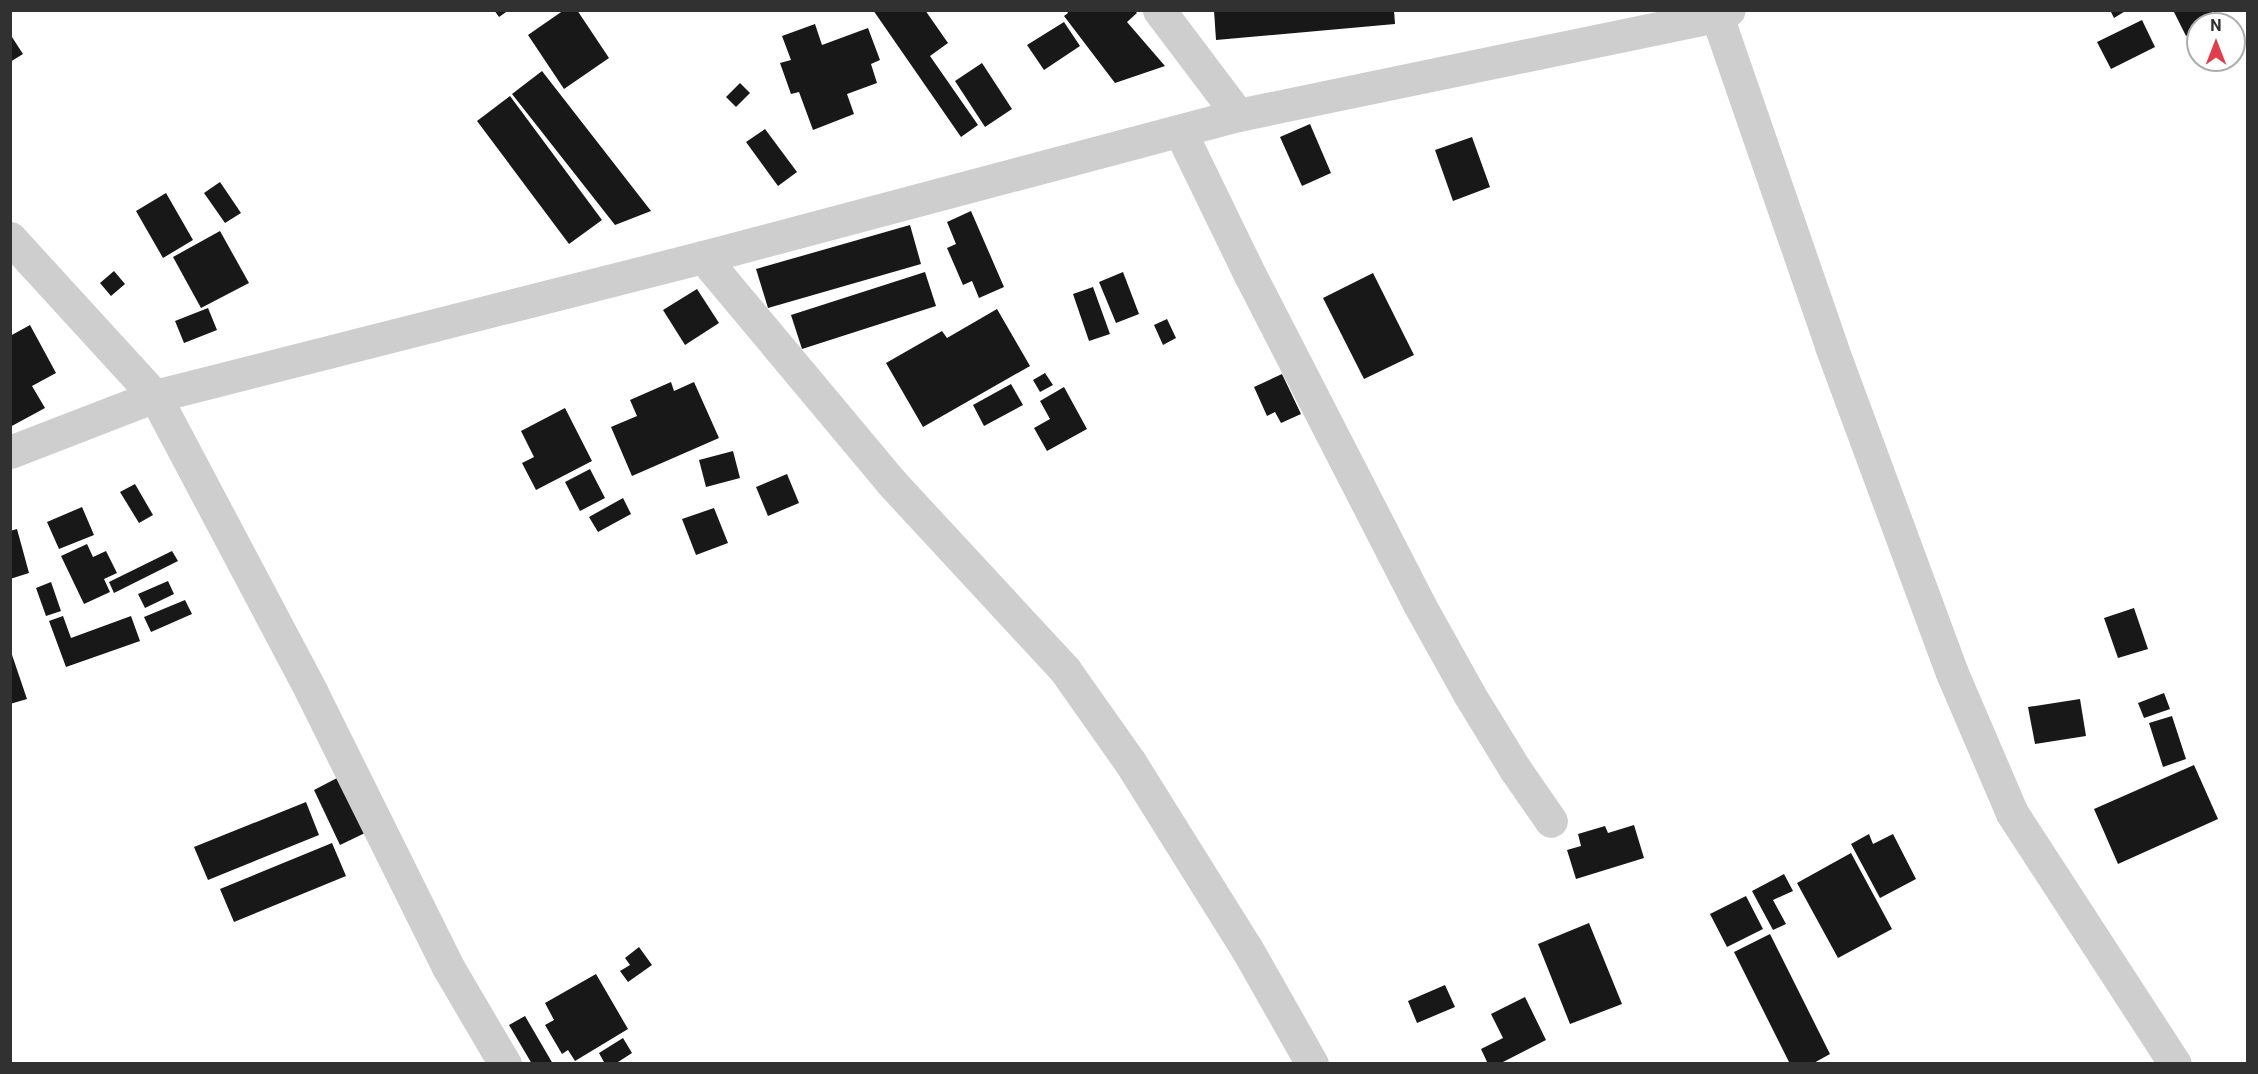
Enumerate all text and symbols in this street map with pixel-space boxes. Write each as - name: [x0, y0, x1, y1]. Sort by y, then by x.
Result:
- north arrow: [2186, 12, 2246, 72]
- text: N: [2210, 16, 2222, 35]

